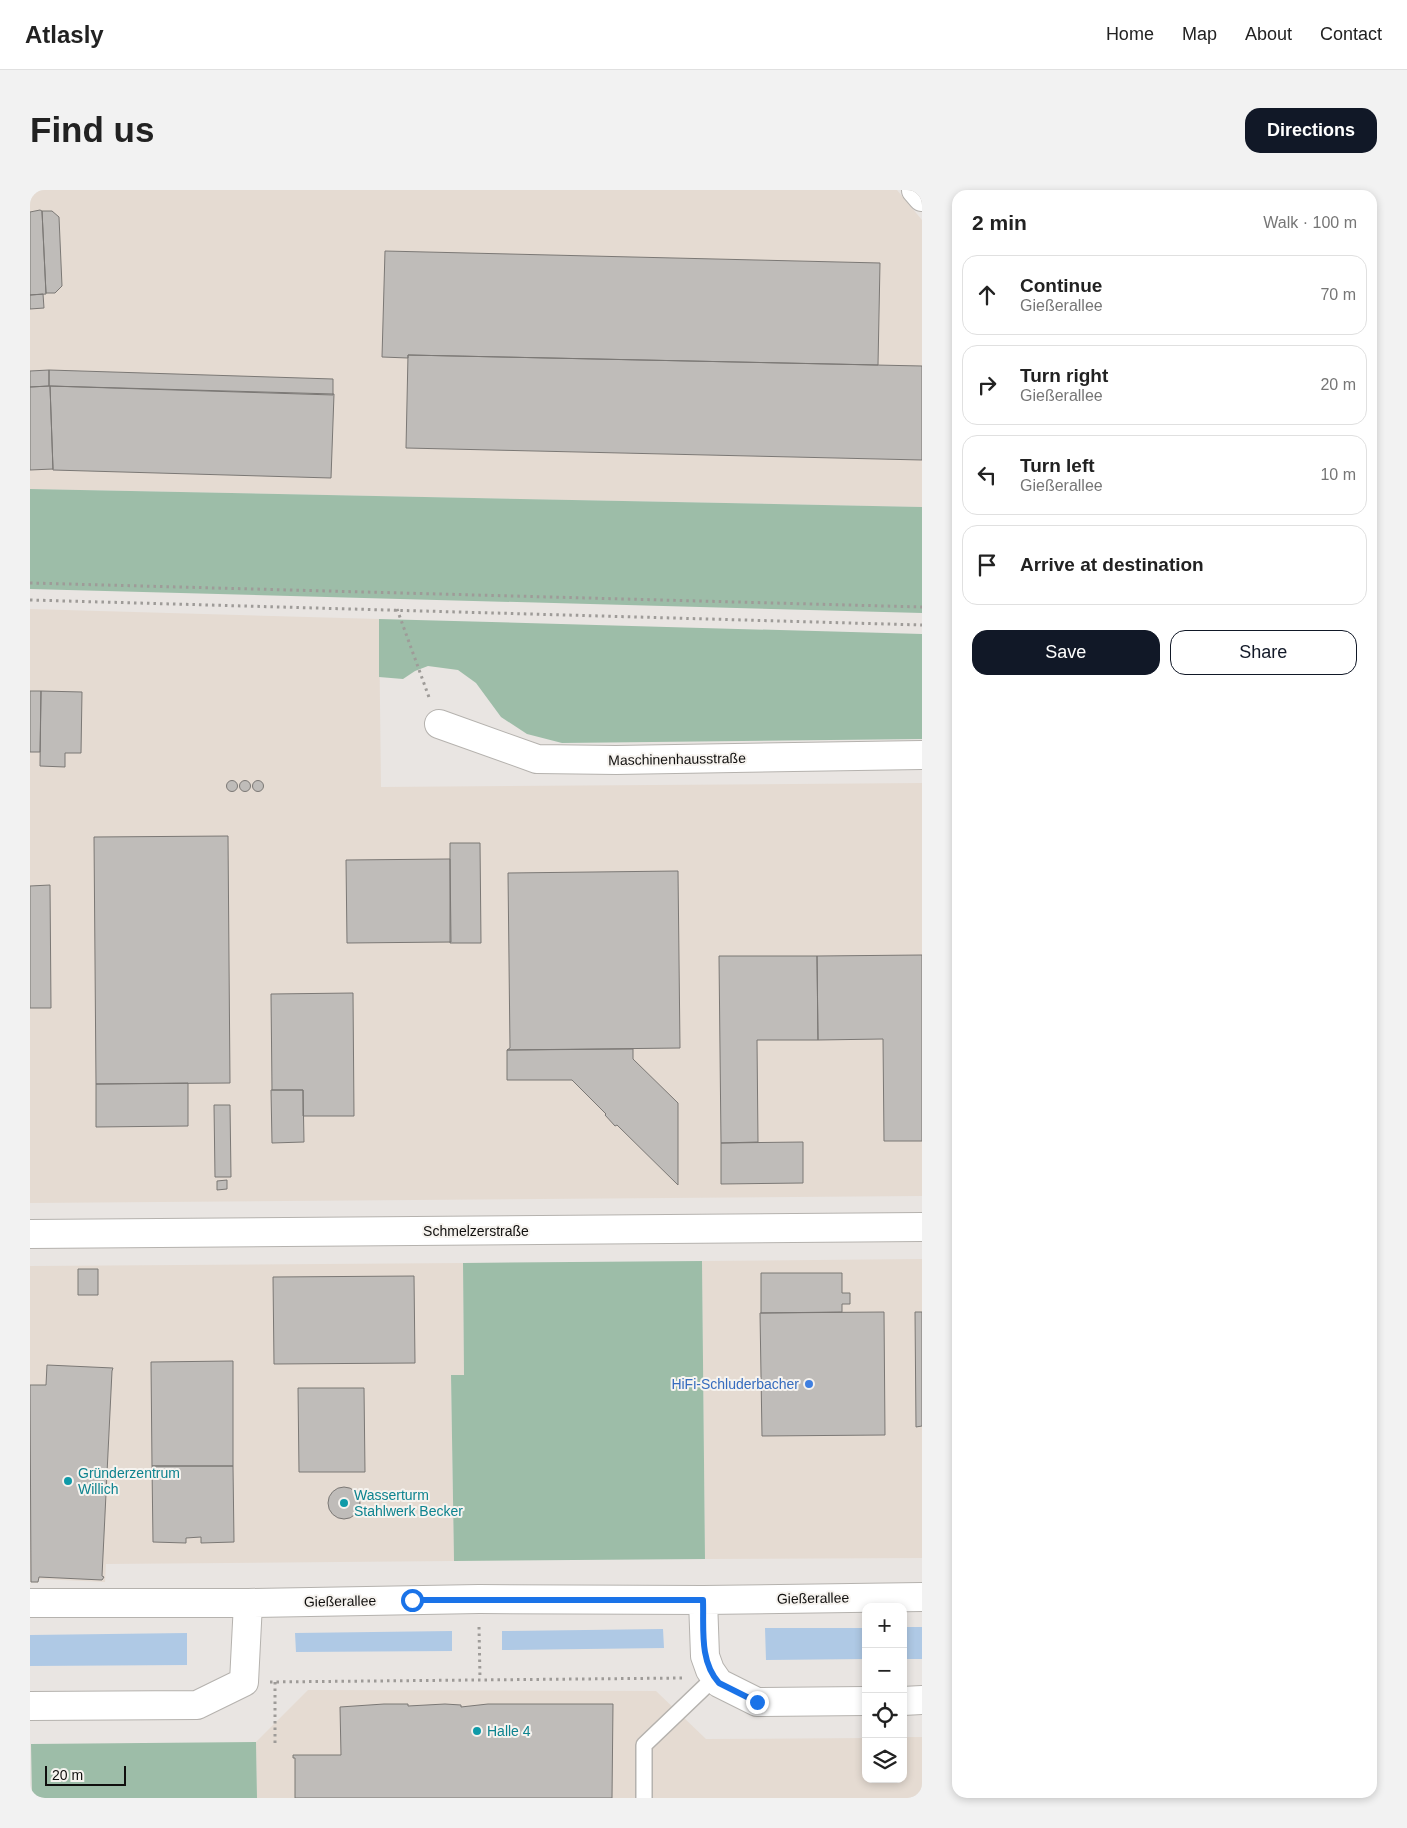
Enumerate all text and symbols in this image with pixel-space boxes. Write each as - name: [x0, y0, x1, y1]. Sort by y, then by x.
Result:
- text: Atlasly: [25, 21, 104, 48]
- text: Home: [1106, 24, 1154, 44]
- text: Map: [1182, 24, 1217, 44]
- text: About: [1245, 24, 1292, 44]
- text: Contact: [1320, 24, 1382, 44]
- button: Directions: [1245, 108, 1377, 153]
- text: Find us: [30, 110, 154, 149]
- text: 2 min: [972, 211, 1027, 234]
- text: Walk · 100 m: [1263, 214, 1357, 231]
- text: Continue: [1020, 275, 1102, 296]
- icon: ahead: [973, 281, 1001, 309]
- text: 70 m: [1320, 286, 1356, 303]
- text: Gießerallee: [1020, 297, 1103, 314]
- text: Turn right: [1020, 365, 1108, 386]
- icon: right: [973, 371, 1001, 399]
- text: 20 m: [1320, 376, 1356, 393]
- text: Gießerallee: [1020, 387, 1103, 404]
- text: Turn left: [1020, 455, 1095, 476]
- icon: left: [973, 461, 1001, 489]
- text: 10 m: [1320, 466, 1356, 483]
- text: Gießerallee: [1020, 477, 1103, 494]
- icon: arrive: [973, 551, 1001, 579]
- text: Arrive at destination: [1020, 554, 1204, 575]
- button: Save: [972, 630, 1160, 675]
- button: Share: [1170, 630, 1357, 675]
- street label: Maschinenhausstraße: [608, 750, 746, 768]
- street label: Schmelzerstraße: [423, 1223, 529, 1239]
- place label: HiFi-Schluderbacher: [671, 1376, 799, 1392]
- marker: HiFi-Schluderbacher: [803, 1378, 815, 1390]
- place label: Gründerzentrum Willich: [78, 1465, 180, 1497]
- marker: Gründerzentrum Willich: [62, 1475, 74, 1487]
- place label: Wasserturm Stahlwerk Becker: [354, 1487, 463, 1519]
- marker: Wasserturm Stahlwerk Becker: [338, 1497, 350, 1509]
- route start: [401, 1589, 424, 1612]
- street label: Gießerallee: [777, 1589, 850, 1607]
- street label: Gießerallee: [304, 1592, 377, 1610]
- map controls: [862, 1603, 907, 1783]
- button: +: [862, 1603, 907, 1648]
- button: −: [862, 1648, 907, 1693]
- route end: [746, 1691, 769, 1714]
- button: locate: [862, 1693, 907, 1738]
- place label: Halle 4: [487, 1723, 531, 1739]
- marker: Halle 4: [471, 1725, 483, 1737]
- button: layers: [862, 1738, 907, 1783]
- scale bar: [45, 1763, 126, 1786]
- text: 20 m: [52, 1767, 83, 1783]

